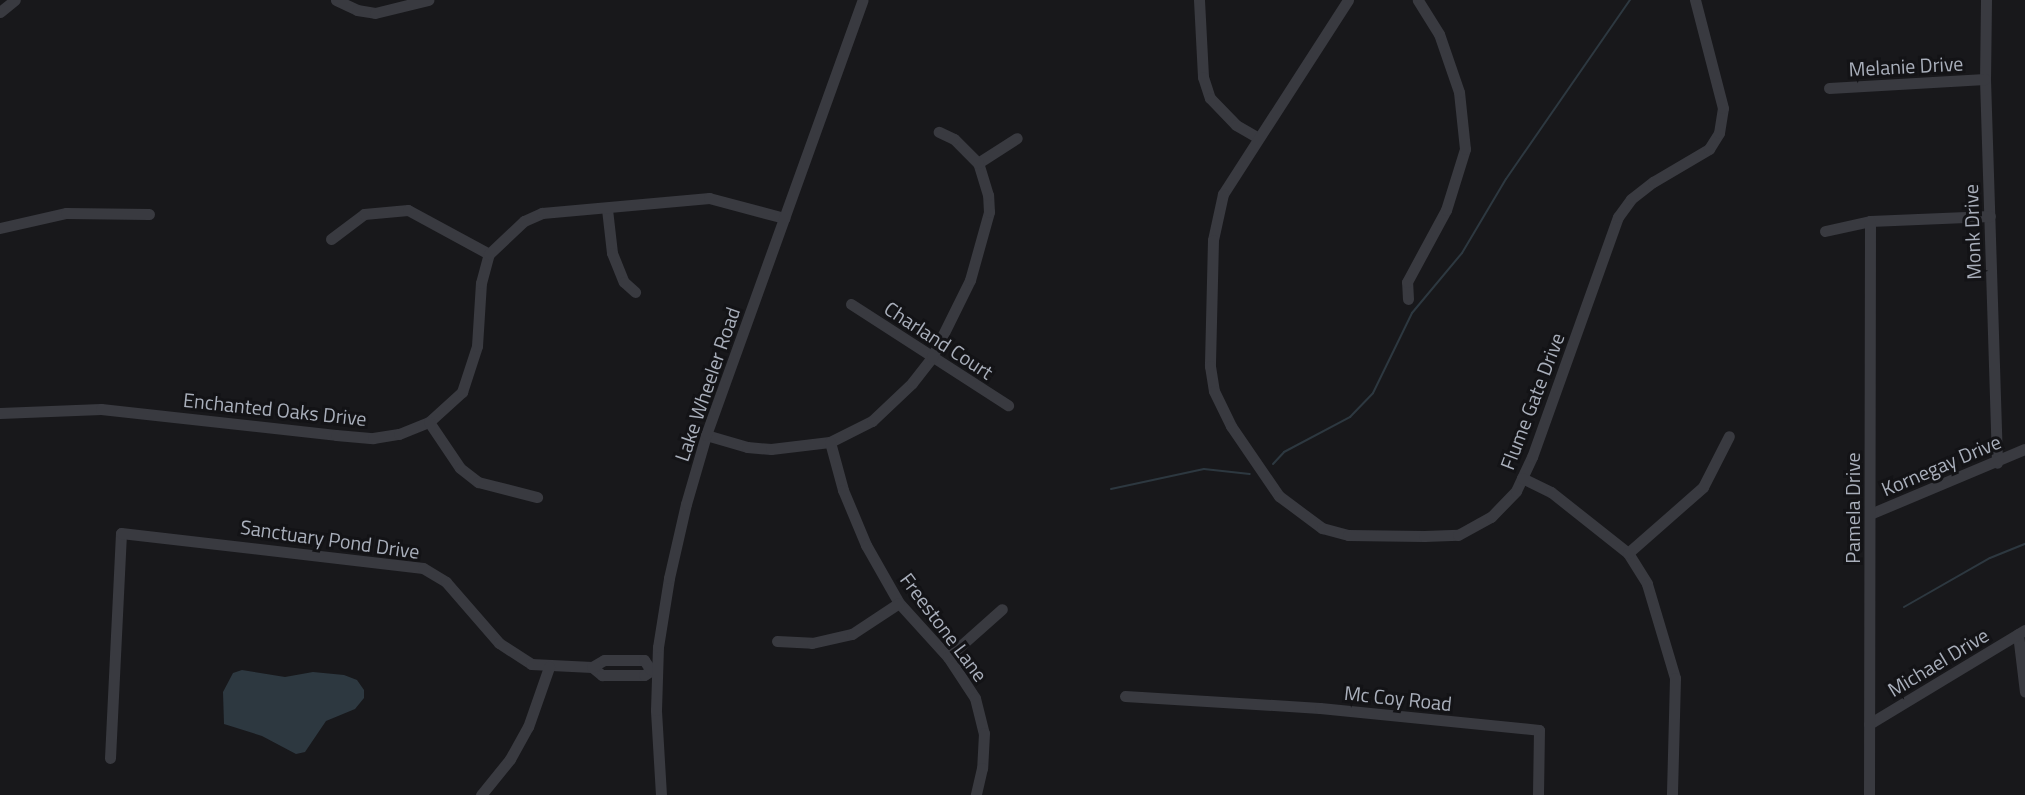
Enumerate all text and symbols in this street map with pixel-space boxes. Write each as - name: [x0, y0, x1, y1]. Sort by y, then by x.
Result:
- street label: Melanie Drive: [1848, 51, 1964, 81]
- street label: Monk Drive: [1958, 184, 1986, 280]
- street label: Charland Court: [880, 296, 998, 384]
- street label: Lake Wheeler Road: [669, 304, 745, 464]
- street label: Flume Gate Drive: [1495, 329, 1569, 473]
- street label: Enchanted Oaks Drive: [182, 387, 368, 431]
- street label: Kornegay Drive: [1878, 429, 2004, 501]
- street label: Pamela Drive: [1840, 452, 1864, 564]
- street label: Sanctuary Pond Drive: [239, 515, 421, 563]
- street label: Freestone Lane: [895, 568, 993, 686]
- street label: Michael Drive: [1883, 622, 1993, 702]
- street label: Mc Coy Road: [1343, 680, 1453, 716]

